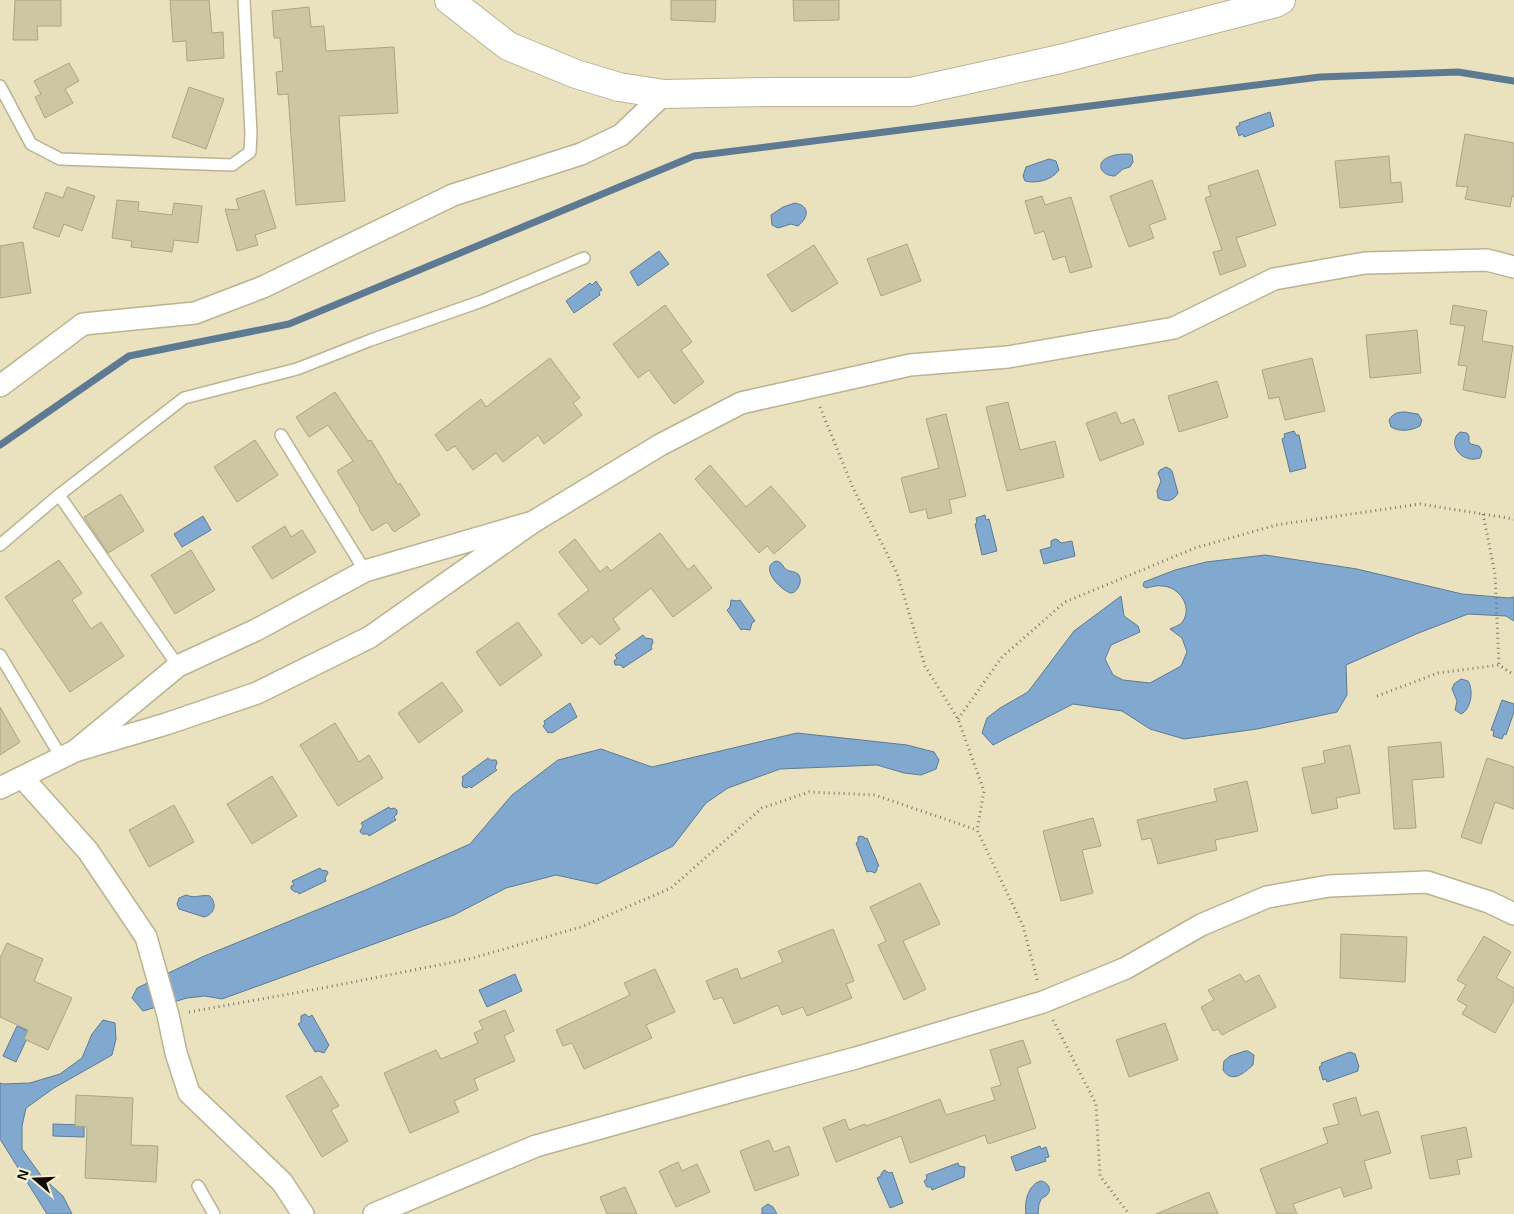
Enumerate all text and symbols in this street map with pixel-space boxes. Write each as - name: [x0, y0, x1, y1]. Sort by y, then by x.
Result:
- north arrow: [10, 1154, 60, 1204]
- text: N: [13, 1167, 32, 1182]

